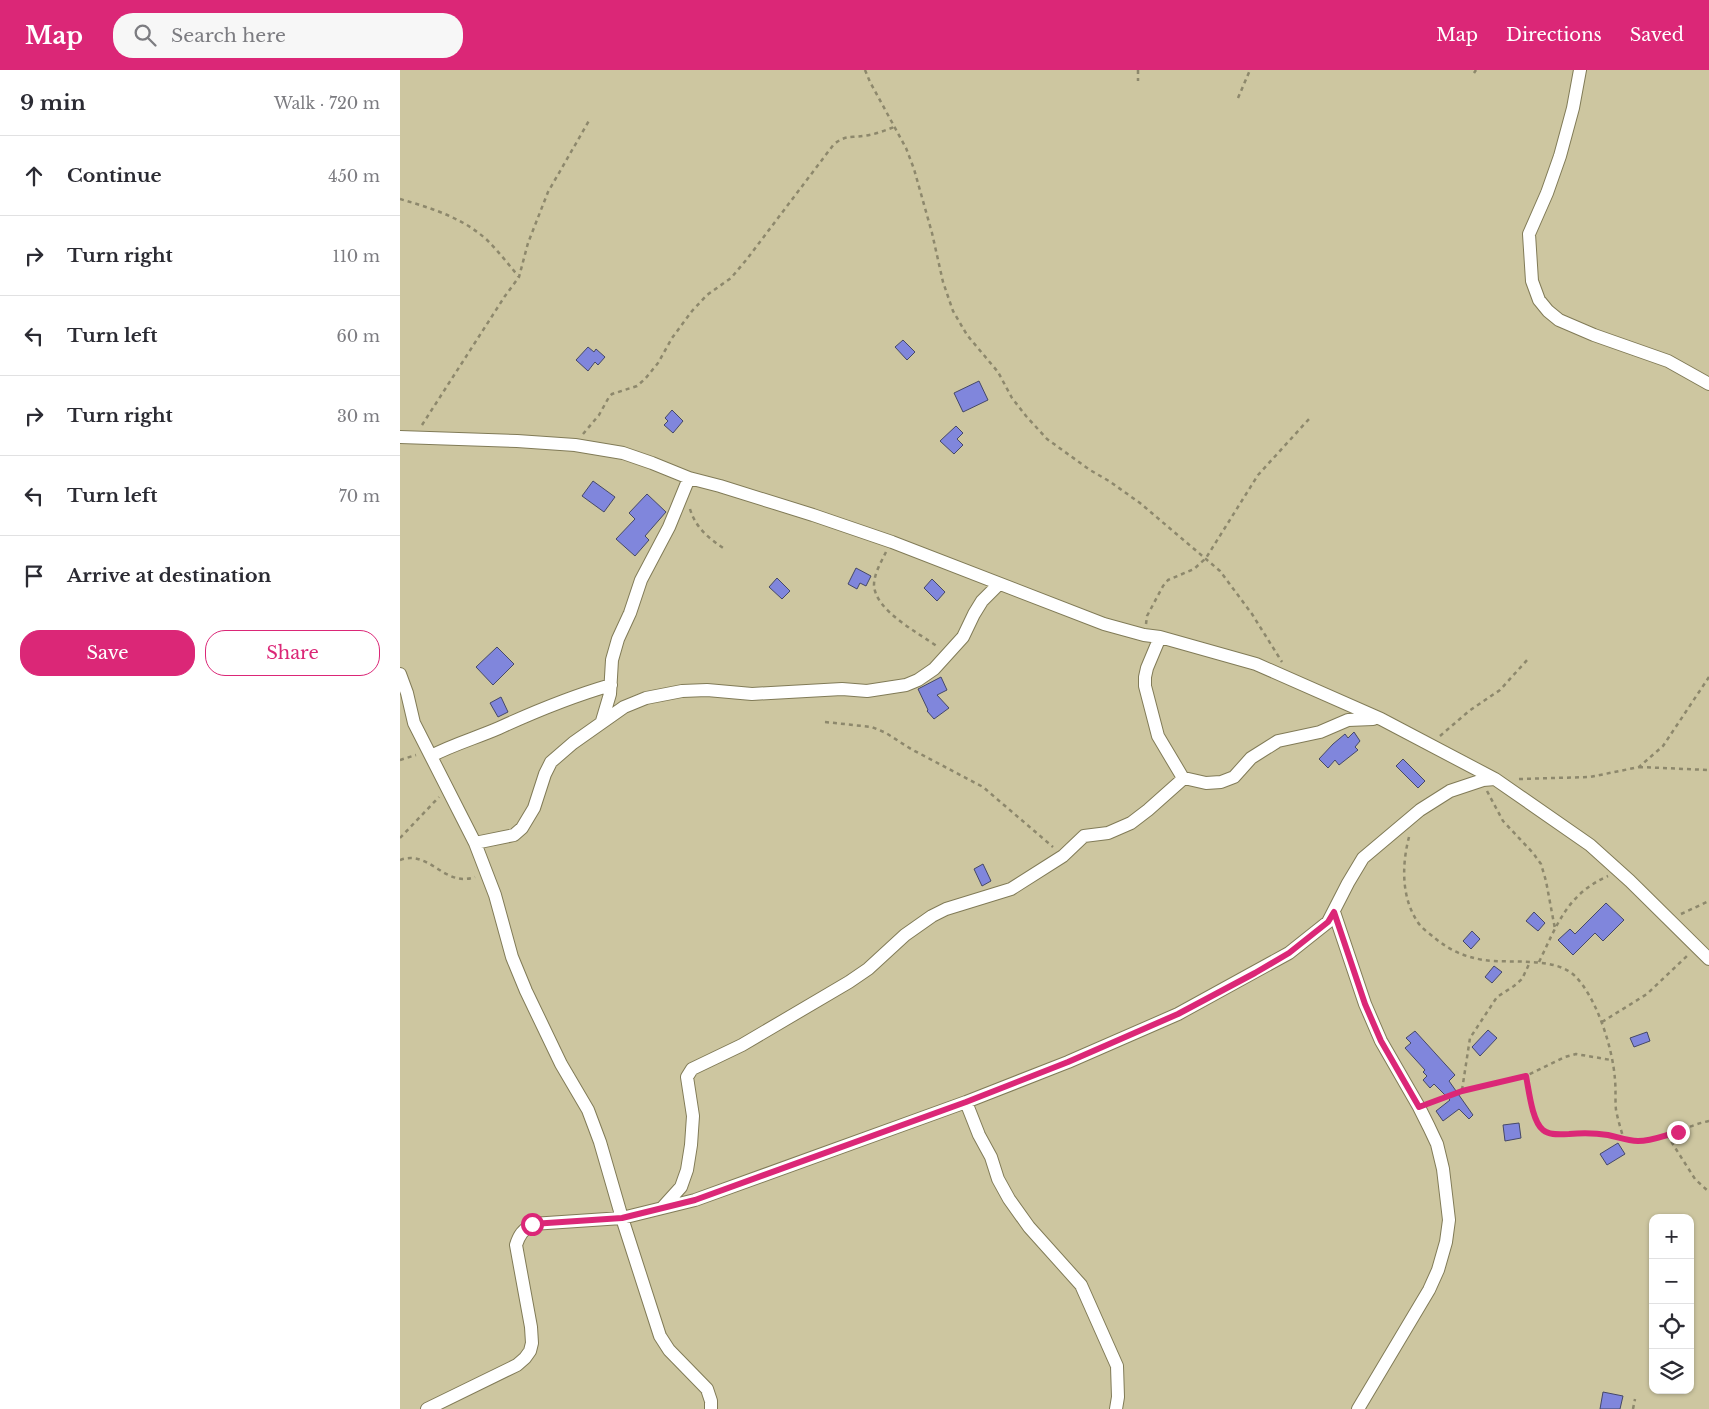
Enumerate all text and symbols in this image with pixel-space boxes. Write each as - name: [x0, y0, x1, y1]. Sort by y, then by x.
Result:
- search box: [113, 13, 463, 58]
- text: Map: [25, 21, 83, 50]
- icon: search: [131, 21, 159, 49]
- text: Search here: [171, 24, 286, 47]
- text: Map: [1436, 24, 1478, 46]
- text: Directions: [1506, 24, 1602, 46]
- text: Saved: [1630, 24, 1684, 46]
- text: 9 min: [20, 90, 86, 116]
- text: Walk · 720 m: [274, 93, 380, 113]
- icon: ahead: [20, 162, 48, 190]
- text: Continue: [67, 164, 162, 187]
- text: 450 m: [328, 166, 380, 186]
- icon: right: [20, 242, 48, 270]
- text: Turn right: [67, 244, 173, 267]
- text: 110 m: [333, 246, 380, 266]
- icon: left: [20, 322, 48, 350]
- text: Turn left: [67, 324, 158, 347]
- text: 60 m: [337, 326, 380, 346]
- icon: right: [20, 402, 48, 430]
- text: Turn right: [67, 404, 173, 427]
- text: 30 m: [337, 406, 380, 426]
- icon: left: [20, 482, 48, 510]
- text: Turn left: [67, 484, 158, 507]
- text: 70 m: [339, 486, 380, 506]
- icon: arrive: [20, 562, 48, 590]
- text: Arrive at destination: [67, 564, 271, 587]
- button: Save: [20, 630, 195, 676]
- button: Share: [205, 630, 380, 676]
- route end: [1667, 1121, 1690, 1144]
- route start: [521, 1213, 544, 1236]
- map controls: [1649, 1214, 1694, 1394]
- button: +: [1649, 1214, 1694, 1259]
- button: −: [1649, 1259, 1694, 1304]
- button: locate: [1649, 1304, 1694, 1349]
- button: layers: [1649, 1349, 1694, 1394]

